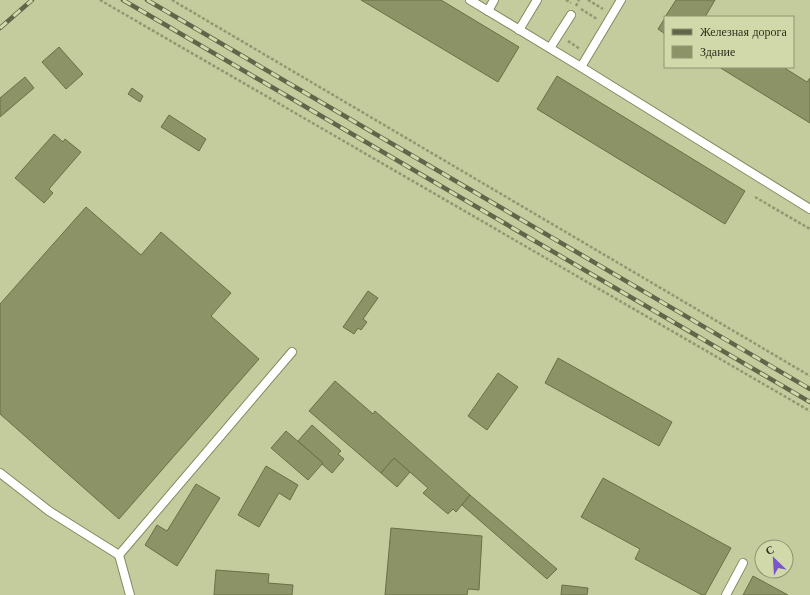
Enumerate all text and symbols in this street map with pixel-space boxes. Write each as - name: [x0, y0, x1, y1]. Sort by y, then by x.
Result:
- legend: [664, 16, 794, 68]
- text: Железная дорога: [700, 24, 787, 39]
- text: Здание: [700, 44, 735, 59]
- north arrow: [754, 539, 794, 579]
- text: С: [763, 542, 776, 558]

